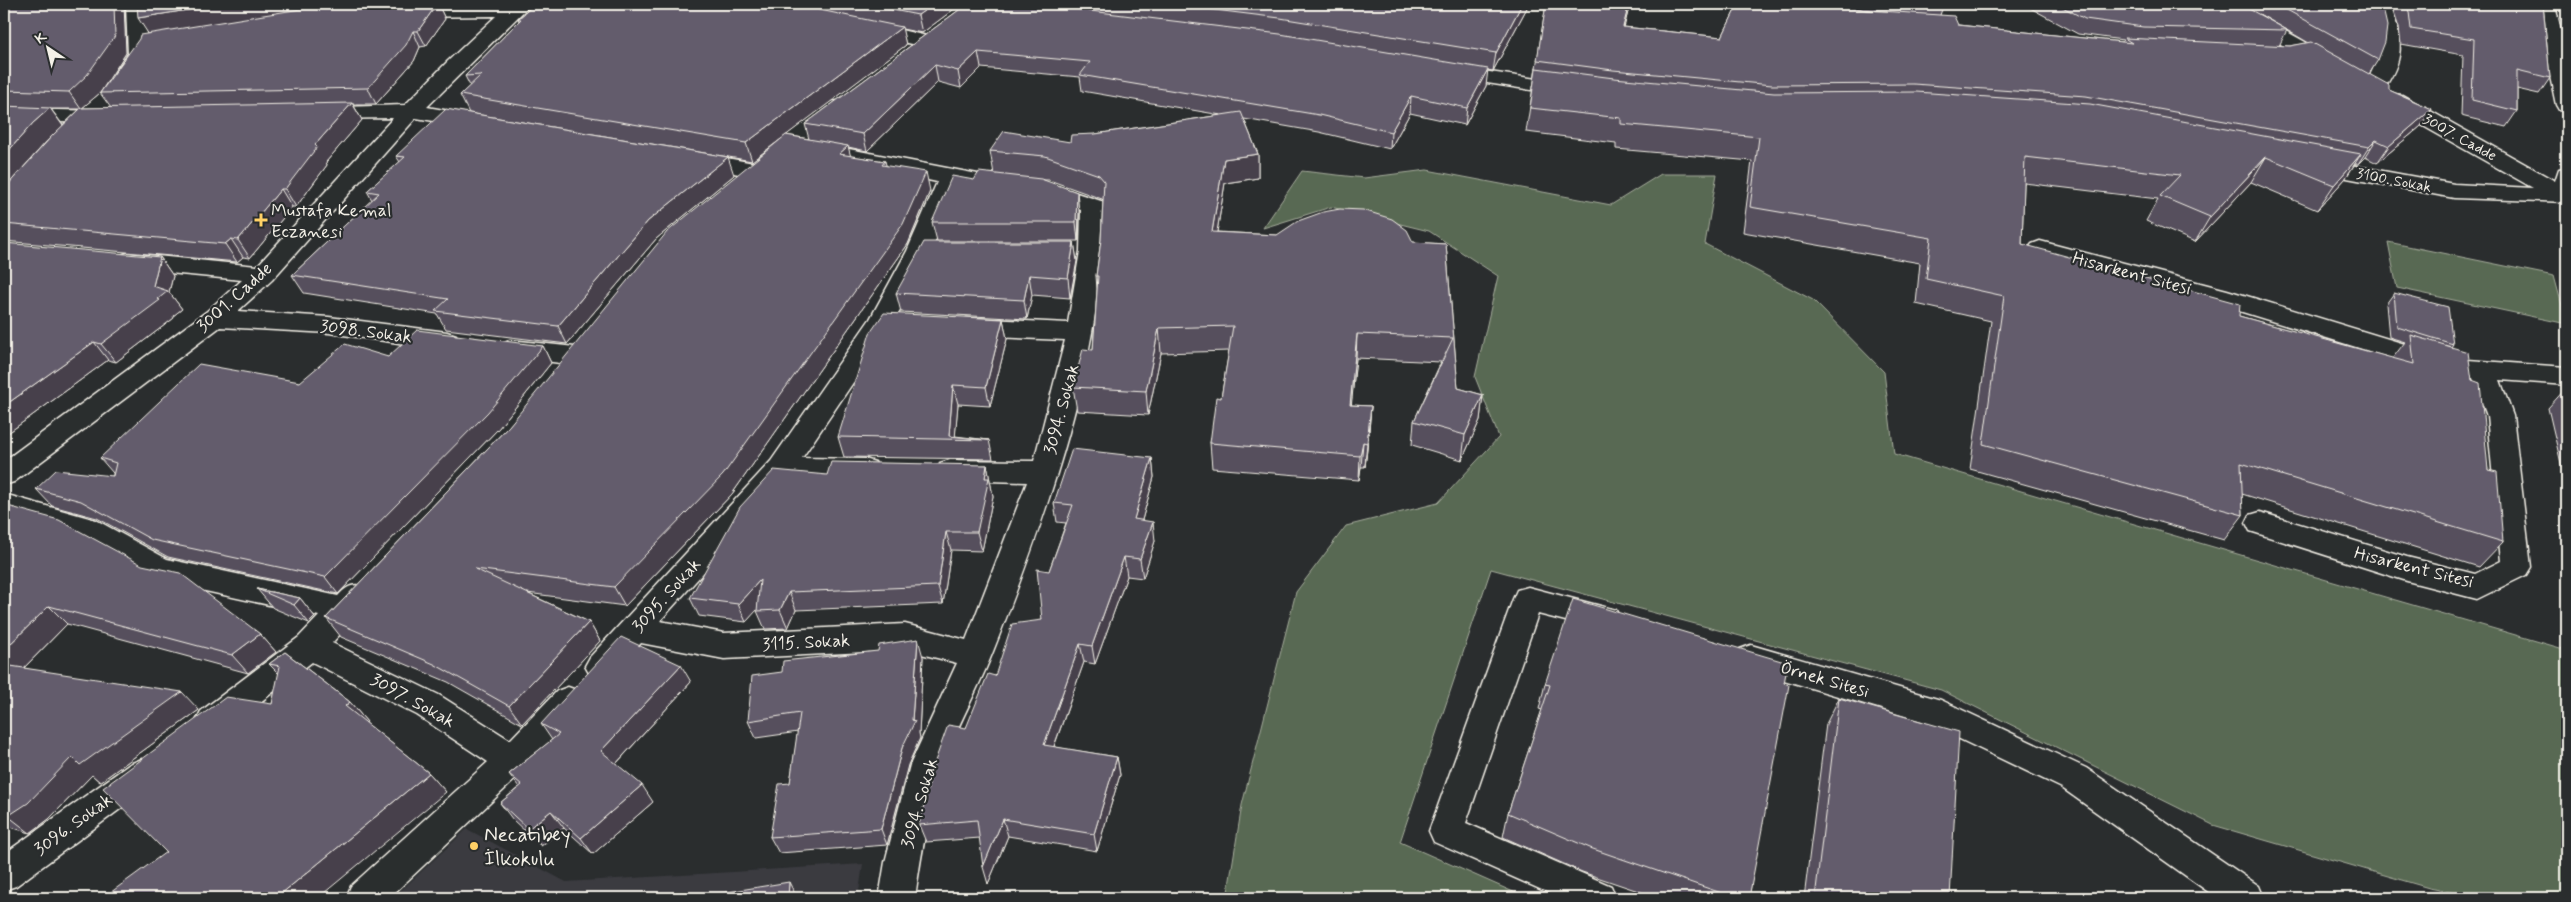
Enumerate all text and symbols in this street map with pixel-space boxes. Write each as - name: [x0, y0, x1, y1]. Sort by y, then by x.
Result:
- north arrow: [22, 22, 72, 72]
- text: K: [32, 27, 51, 48]
- street label: 3007. Cadde: [2419, 109, 2500, 166]
- street label: 3100. Sokak: [2355, 164, 2433, 198]
- place label: Mustafa Kemal Eczanesi: [271, 199, 392, 244]
- marker: Mustafa Kemal Eczanesi: [255, 214, 267, 226]
- street label: Hisarkent Sitesi: [2070, 247, 2194, 301]
- street label: 3001. Cadde: [192, 257, 278, 338]
- street label: 3098. Sokak: [319, 314, 413, 350]
- street label: 3094. Sokak: [1038, 361, 1086, 457]
- street label: Hisarkent Sitesi: [2352, 542, 2476, 594]
- street label: 3095. Sokak: [627, 553, 707, 638]
- street label: 3115. Sokak: [762, 629, 851, 657]
- street label: Örnek Sitesi: [1778, 656, 1872, 704]
- street label: 3097. Sokak: [366, 668, 459, 734]
- street label: 3094. Sokak: [896, 755, 944, 851]
- street label: 3096. Sokak: [30, 788, 118, 861]
- place label: Necatibey İlkokulu: [484, 821, 571, 873]
- marker: Necatibey İlkokulu: [468, 840, 480, 852]

